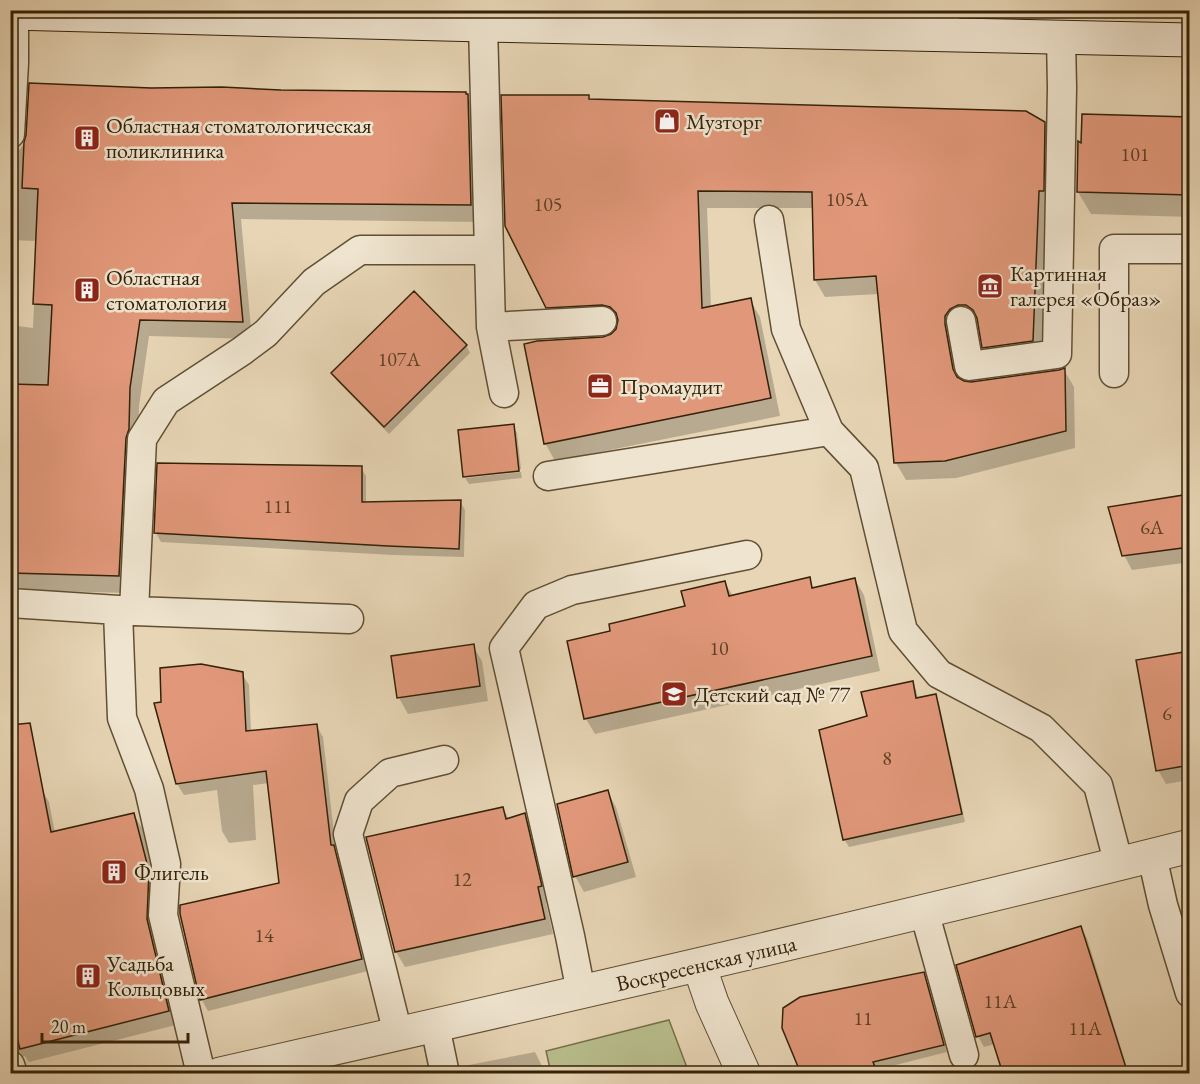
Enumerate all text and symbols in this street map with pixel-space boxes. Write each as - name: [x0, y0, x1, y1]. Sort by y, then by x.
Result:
- shop icon: Музторг: [652, 106, 682, 136]
- place label: Музторг: [686, 107, 762, 136]
- place label: Областная стоматологическая поликлиника: [106, 111, 372, 165]
- building icon: Областная стоматологическая поликлиника: [72, 123, 102, 153]
- house number: 101: [1121, 141, 1149, 167]
- house number: 105А: [826, 186, 868, 212]
- house number: 105: [534, 191, 562, 217]
- place label: Картинная галерея «Образ»: [1010, 259, 1161, 313]
- place label: Областная стоматология: [106, 263, 227, 317]
- museum icon: Картинная галерея «Образ»: [975, 271, 1005, 301]
- building icon: Областная стоматология: [72, 275, 102, 305]
- house number: 107А: [378, 346, 420, 372]
- office icon: Промаудит: [585, 371, 615, 401]
- place label: Промаудит: [620, 372, 722, 401]
- house number: 111: [264, 493, 292, 519]
- house number: 6А: [1140, 514, 1164, 540]
- house number: 10: [709, 635, 729, 661]
- school or university icon: Детский сад № 77: [659, 679, 689, 709]
- place label: Детский сад № 77: [694, 680, 851, 709]
- house number: 6: [1162, 700, 1172, 726]
- house number: 8: [882, 745, 892, 771]
- building icon: Флигель: [99, 857, 129, 887]
- place label: Флигель: [134, 858, 209, 887]
- house number: 12: [452, 866, 472, 892]
- house number: 14: [254, 922, 274, 948]
- street label: Воскресенская улица: [613, 929, 799, 998]
- place label: Усадьба Кольцовых: [106, 949, 206, 1003]
- building icon: Усадьба Кольцовых: [73, 961, 103, 991]
- house number: 11А: [983, 988, 1017, 1014]
- house number: 11: [853, 1005, 873, 1031]
- scale bar: [42, 1006, 188, 1044]
- text: 20 m: [51, 1015, 86, 1038]
- house number: 11А: [1068, 1015, 1102, 1041]

